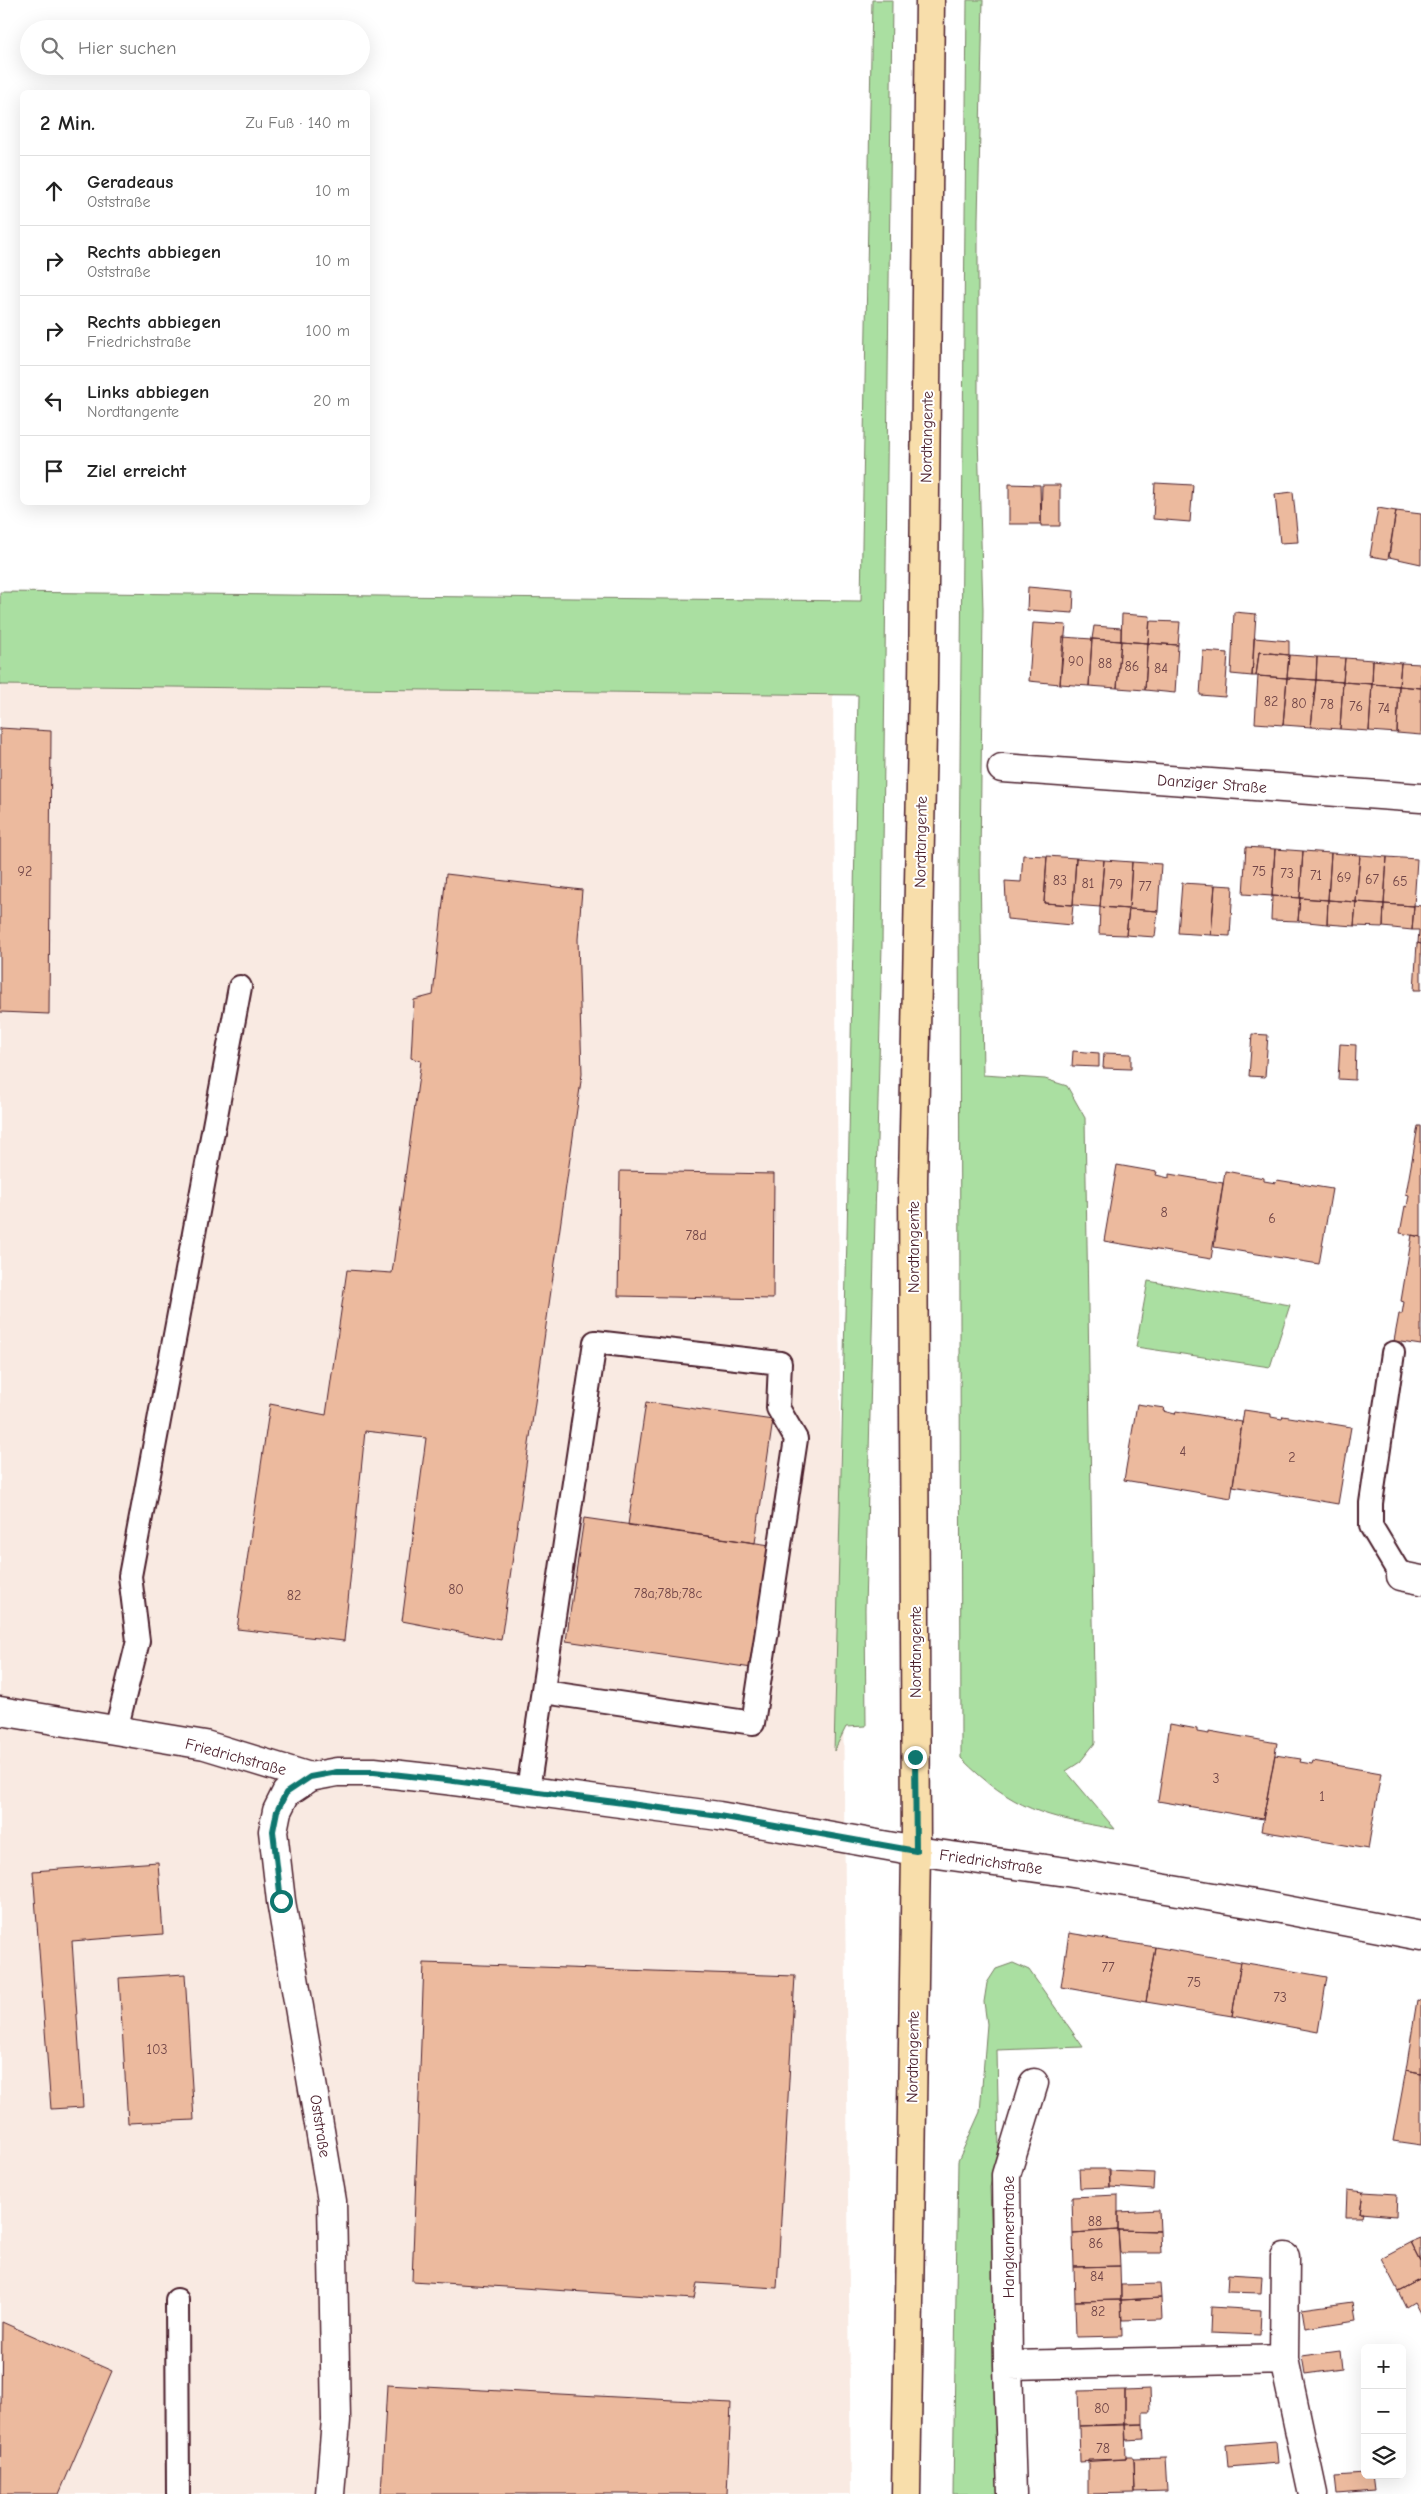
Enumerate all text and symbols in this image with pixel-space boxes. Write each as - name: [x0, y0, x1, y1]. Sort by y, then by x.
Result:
- search box: [20, 20, 370, 75]
- icon: search: [38, 34, 66, 62]
- text: Hier suchen: [78, 37, 176, 59]
- text: 2 Min.: [40, 111, 95, 135]
- text: Zu Fuß · 140 m: [245, 114, 350, 132]
- text: Geradeaus: [87, 171, 173, 193]
- icon: ahead: [40, 177, 68, 205]
- text: 10 m: [315, 182, 350, 200]
- text: Oststraße: [87, 193, 151, 211]
- text: Rechts abbiegen: [87, 241, 221, 263]
- icon: right: [40, 247, 68, 275]
- text: 10 m: [315, 252, 350, 270]
- text: Oststraße: [87, 263, 151, 281]
- text: Rechts abbiegen: [87, 311, 221, 333]
- icon: right: [40, 317, 68, 345]
- text: 100 m: [306, 322, 350, 340]
- text: Friedrichstraße: [87, 333, 191, 351]
- text: Links abbiegen: [87, 381, 209, 403]
- icon: left: [40, 387, 68, 415]
- street label: Nordtangente: [917, 391, 937, 483]
- text: 20 m: [313, 392, 350, 410]
- text: Nordtangente: [87, 403, 179, 421]
- icon: arrive: [40, 457, 68, 485]
- text: Ziel erreicht: [87, 460, 186, 482]
- house number: 90: [1068, 653, 1084, 670]
- house number: 88: [1098, 655, 1112, 672]
- house number: 86: [1125, 658, 1139, 675]
- house number: 84: [1154, 660, 1168, 677]
- house number: 82: [1264, 693, 1278, 710]
- house number: 80: [1291, 695, 1307, 712]
- house number: 78: [1320, 696, 1334, 713]
- house number: 76: [1349, 698, 1363, 715]
- house number: 74: [1378, 700, 1390, 717]
- street label: Danziger Straße: [1156, 771, 1267, 797]
- street label: Nordtangente: [911, 796, 931, 888]
- house number: 92: [18, 863, 32, 880]
- house number: 75: [1252, 863, 1266, 880]
- house number: 73: [1280, 865, 1294, 882]
- house number: 71: [1310, 867, 1322, 884]
- house number: 69: [1336, 869, 1352, 886]
- house number: 67: [1365, 871, 1379, 888]
- house number: 83: [1053, 872, 1067, 889]
- house number: 65: [1392, 873, 1408, 890]
- house number: 81: [1082, 875, 1094, 892]
- house number: 79: [1109, 876, 1123, 893]
- house number: 77: [1138, 878, 1152, 895]
- street label: Nordtangente: [905, 1201, 923, 1293]
- house number: 8: [1160, 1204, 1168, 1221]
- house number: 6: [1268, 1210, 1276, 1227]
- house number: 78d: [685, 1227, 707, 1244]
- house number: 4: [1180, 1443, 1187, 1460]
- house number: 2: [1288, 1449, 1296, 1466]
- house number: 80: [448, 1581, 464, 1598]
- house number: 78a;78b;78c: [634, 1585, 702, 1602]
- house number: 82: [287, 1587, 301, 1604]
- street label: Nordtangente: [907, 1606, 925, 1698]
- street label: Friedrichstraße: [183, 1735, 288, 1779]
- route end: [904, 1746, 927, 1769]
- house number: 3: [1212, 1770, 1220, 1787]
- house number: 1: [1319, 1788, 1325, 1805]
- street label: Friedrichstraße: [938, 1846, 1044, 1878]
- route start: [270, 1890, 293, 1913]
- house number: 77: [1101, 1959, 1115, 1976]
- house number: 75: [1187, 1974, 1201, 1991]
- house number: 73: [1273, 1989, 1287, 2006]
- street label: Nordtangente: [903, 2011, 923, 2103]
- house number: 103: [146, 2041, 168, 2058]
- street label: Oststraße: [306, 2093, 334, 2159]
- street label: Hangkamerstraße: [1000, 2176, 1018, 2298]
- house number: 88: [1088, 2213, 1102, 2230]
- house number: 86: [1089, 2235, 1103, 2252]
- house number: 84: [1090, 2268, 1104, 2285]
- house number: 82: [1091, 2303, 1105, 2320]
- map controls: [1361, 2344, 1406, 2479]
- button: +: [1361, 2344, 1406, 2389]
- button: −: [1361, 2389, 1406, 2434]
- house number: 80: [1094, 2400, 1110, 2417]
- button: layers: [1361, 2434, 1406, 2479]
- house number: 78: [1096, 2440, 1110, 2457]

